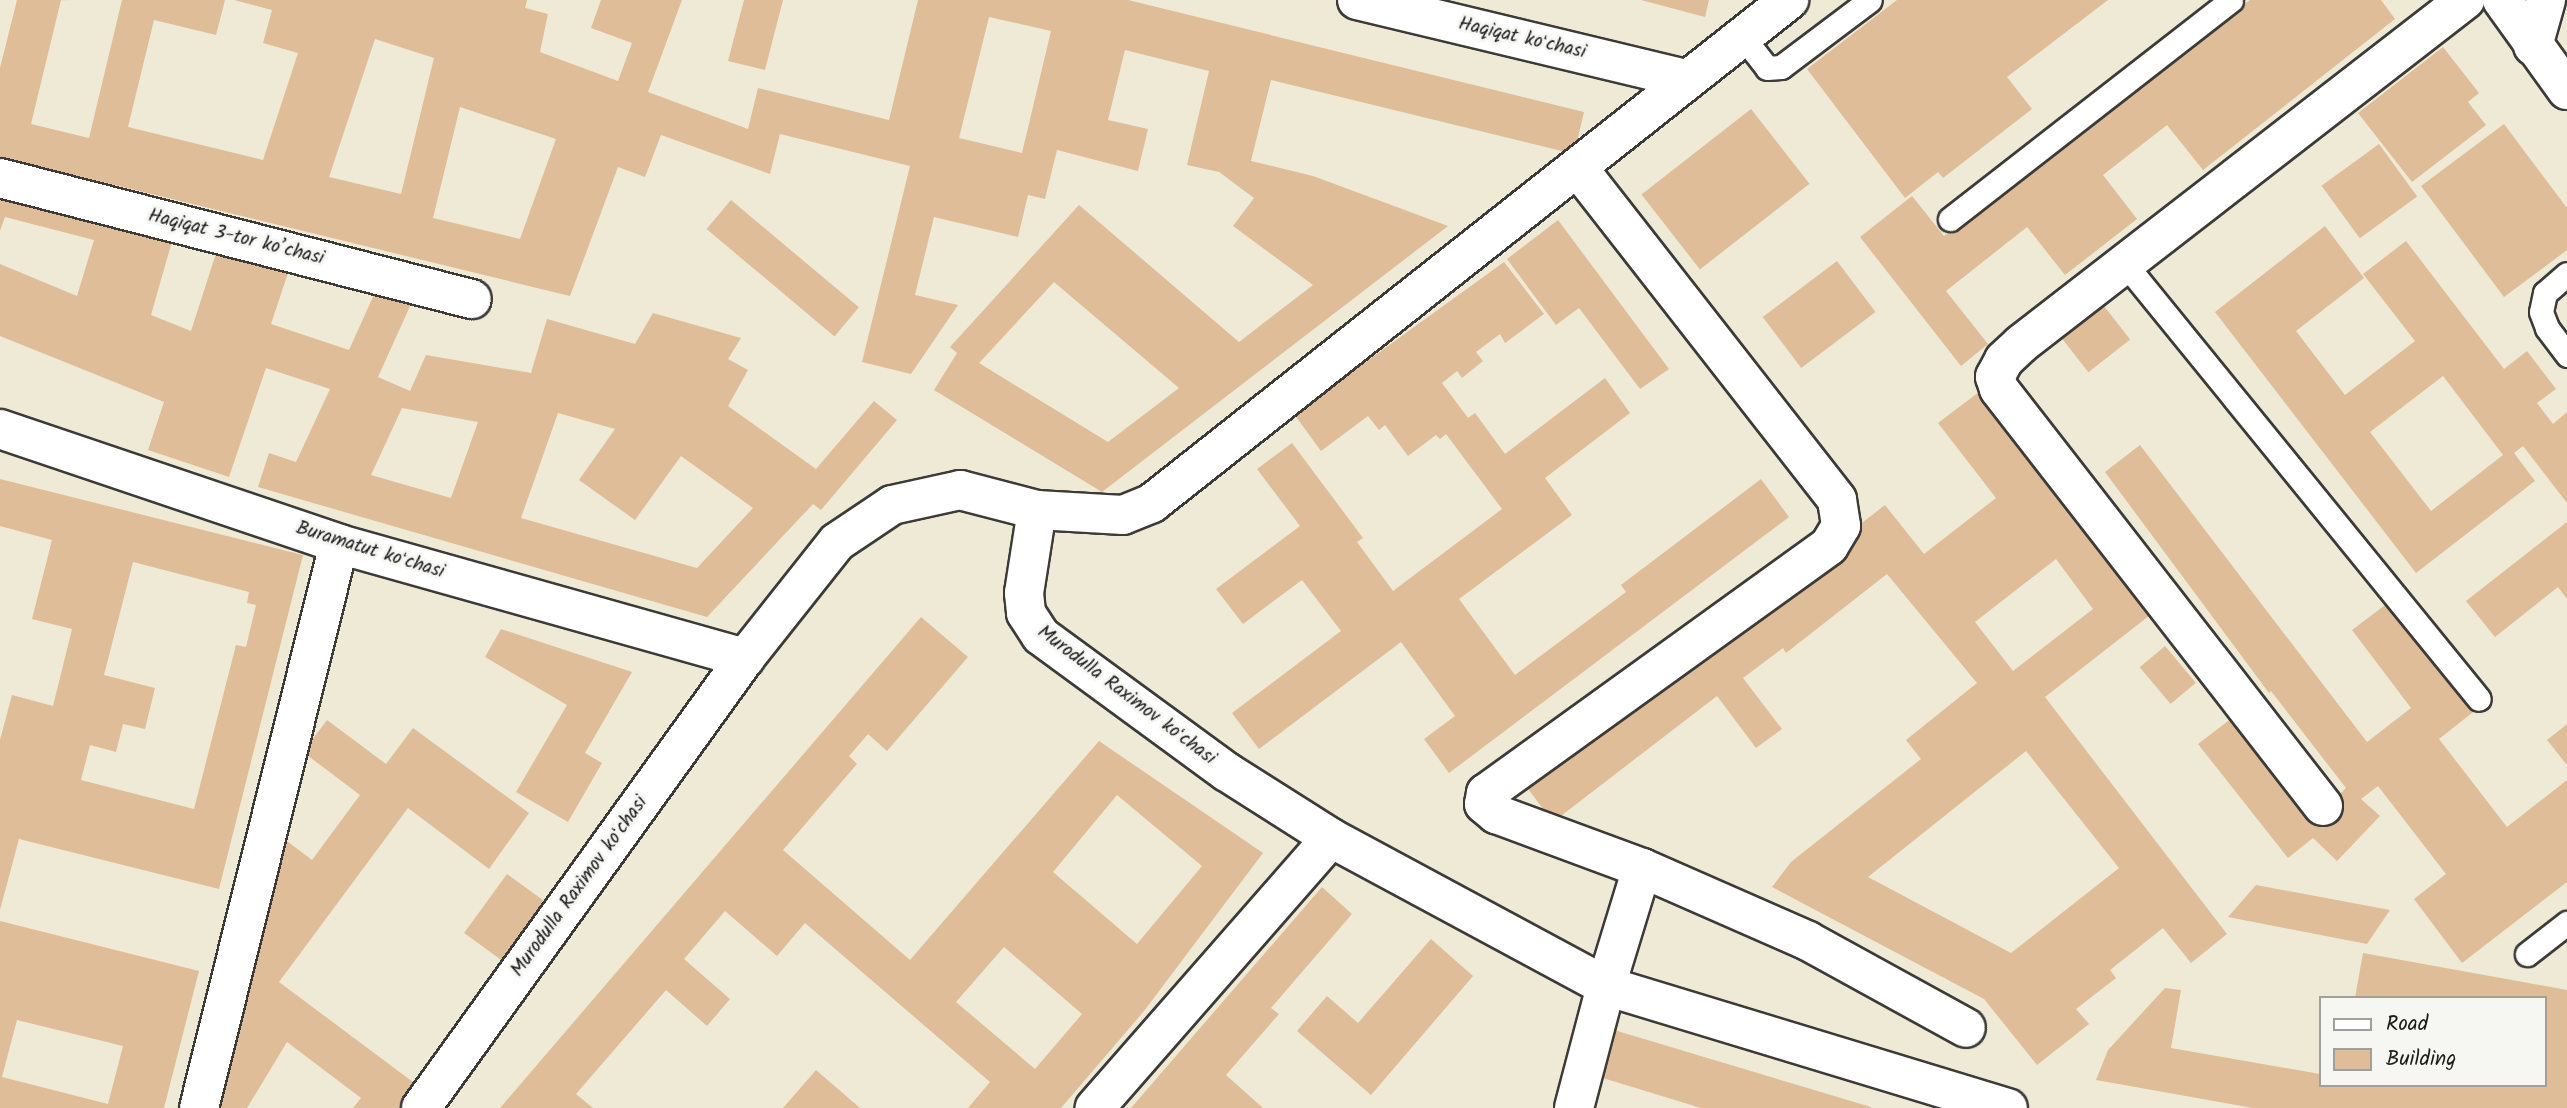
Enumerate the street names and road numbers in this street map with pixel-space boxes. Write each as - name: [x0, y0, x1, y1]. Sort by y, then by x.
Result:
- street label: Haqiqat koʻchasi: [1456, 13, 1588, 65]
- street label: Haqiqat 3-tor koʼchasi: [146, 205, 326, 271]
- street label: Buramatut koʻchasi: [293, 518, 447, 584]
- street label: Murodulla Raximov koʻchasi: [1032, 621, 1220, 771]
- street label: Murodulla Raximov koʻchasi: [507, 792, 653, 982]

